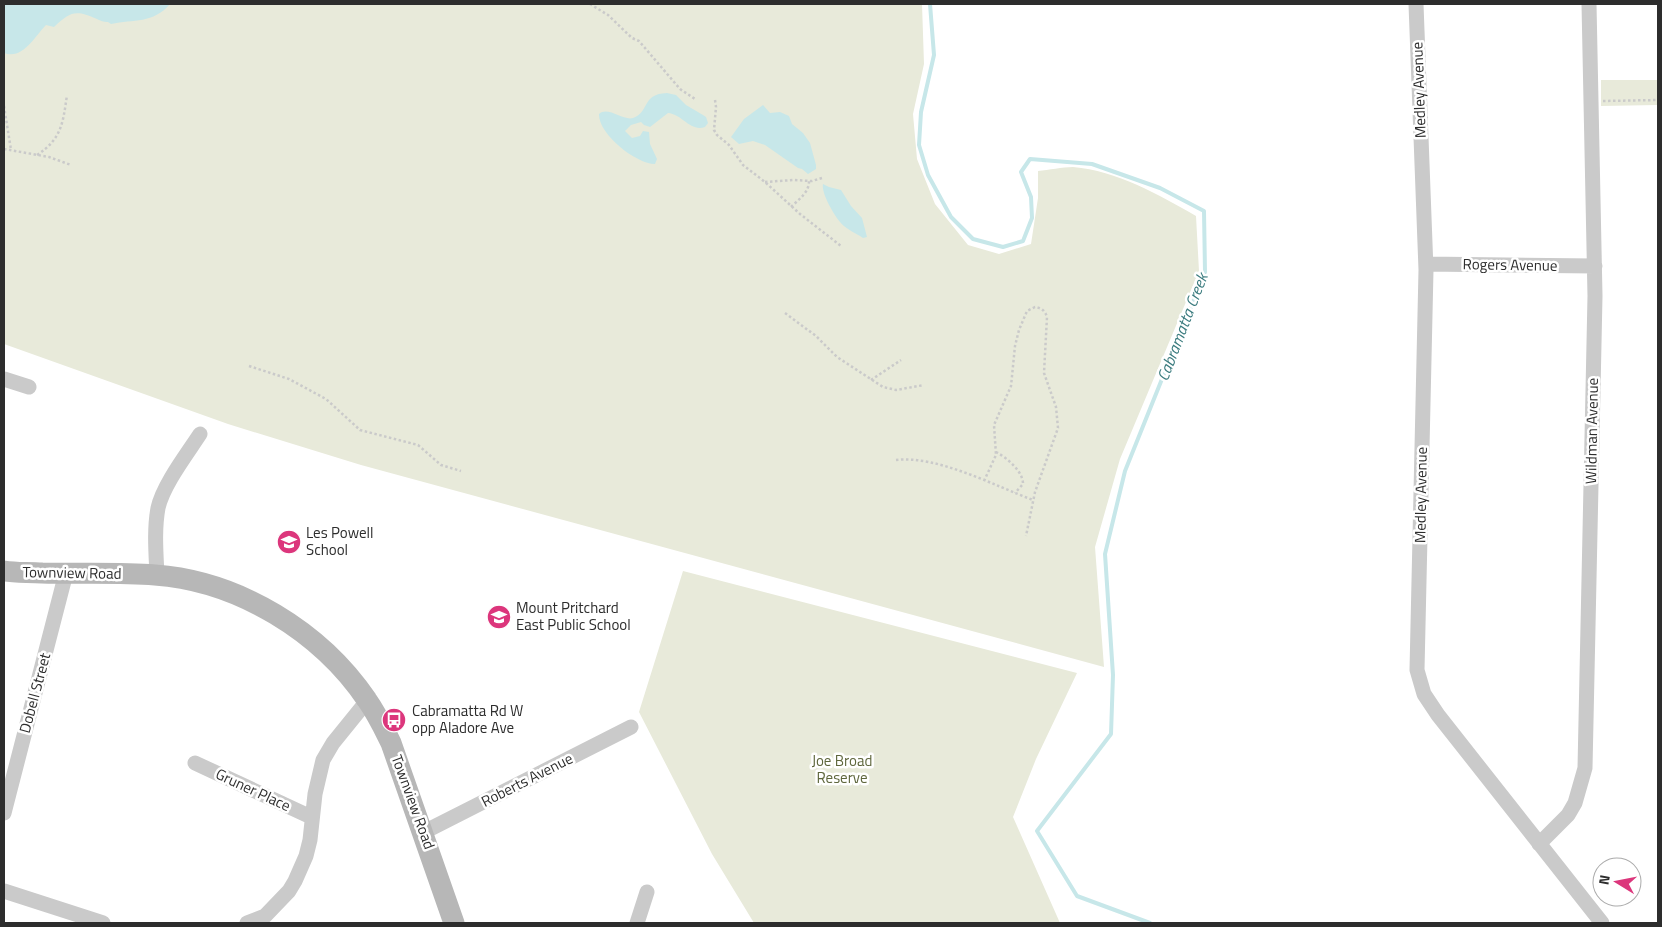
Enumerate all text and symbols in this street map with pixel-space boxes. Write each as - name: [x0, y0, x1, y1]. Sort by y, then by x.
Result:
- street label: Medley Avenue: [1405, 41, 1432, 139]
- street label: Rogers Avenue: [1462, 252, 1558, 277]
- water label: Cabramatta Creek: [1150, 268, 1214, 384]
- street label: Wildman Avenue: [1579, 378, 1604, 484]
- street label: Medley Avenue: [1408, 447, 1433, 543]
- place label: Les Powell School: [306, 521, 374, 561]
- school or university icon: Les Powell School: [276, 529, 302, 555]
- street label: Townview Road: [22, 560, 122, 585]
- place label: Mount Pritchard East Public School: [516, 596, 631, 636]
- school or university icon: Mount Pritchard East Public School: [486, 604, 512, 630]
- street label: Dobell Street: [13, 650, 56, 735]
- place label: Cabramatta Rd W opp Aladore Ave: [412, 699, 523, 739]
- bus stop icon: Cabramatta Rd W opp Aladore Ave: [381, 707, 407, 733]
- street label: Roberts Avenue: [477, 747, 577, 813]
- park label: Joe Broad Reserve: [812, 749, 872, 789]
- street label: Townview Road: [386, 751, 441, 852]
- street label: Gruner Place: [212, 762, 295, 817]
- north arrow: [1592, 857, 1642, 907]
- text: N: [1593, 873, 1615, 886]

